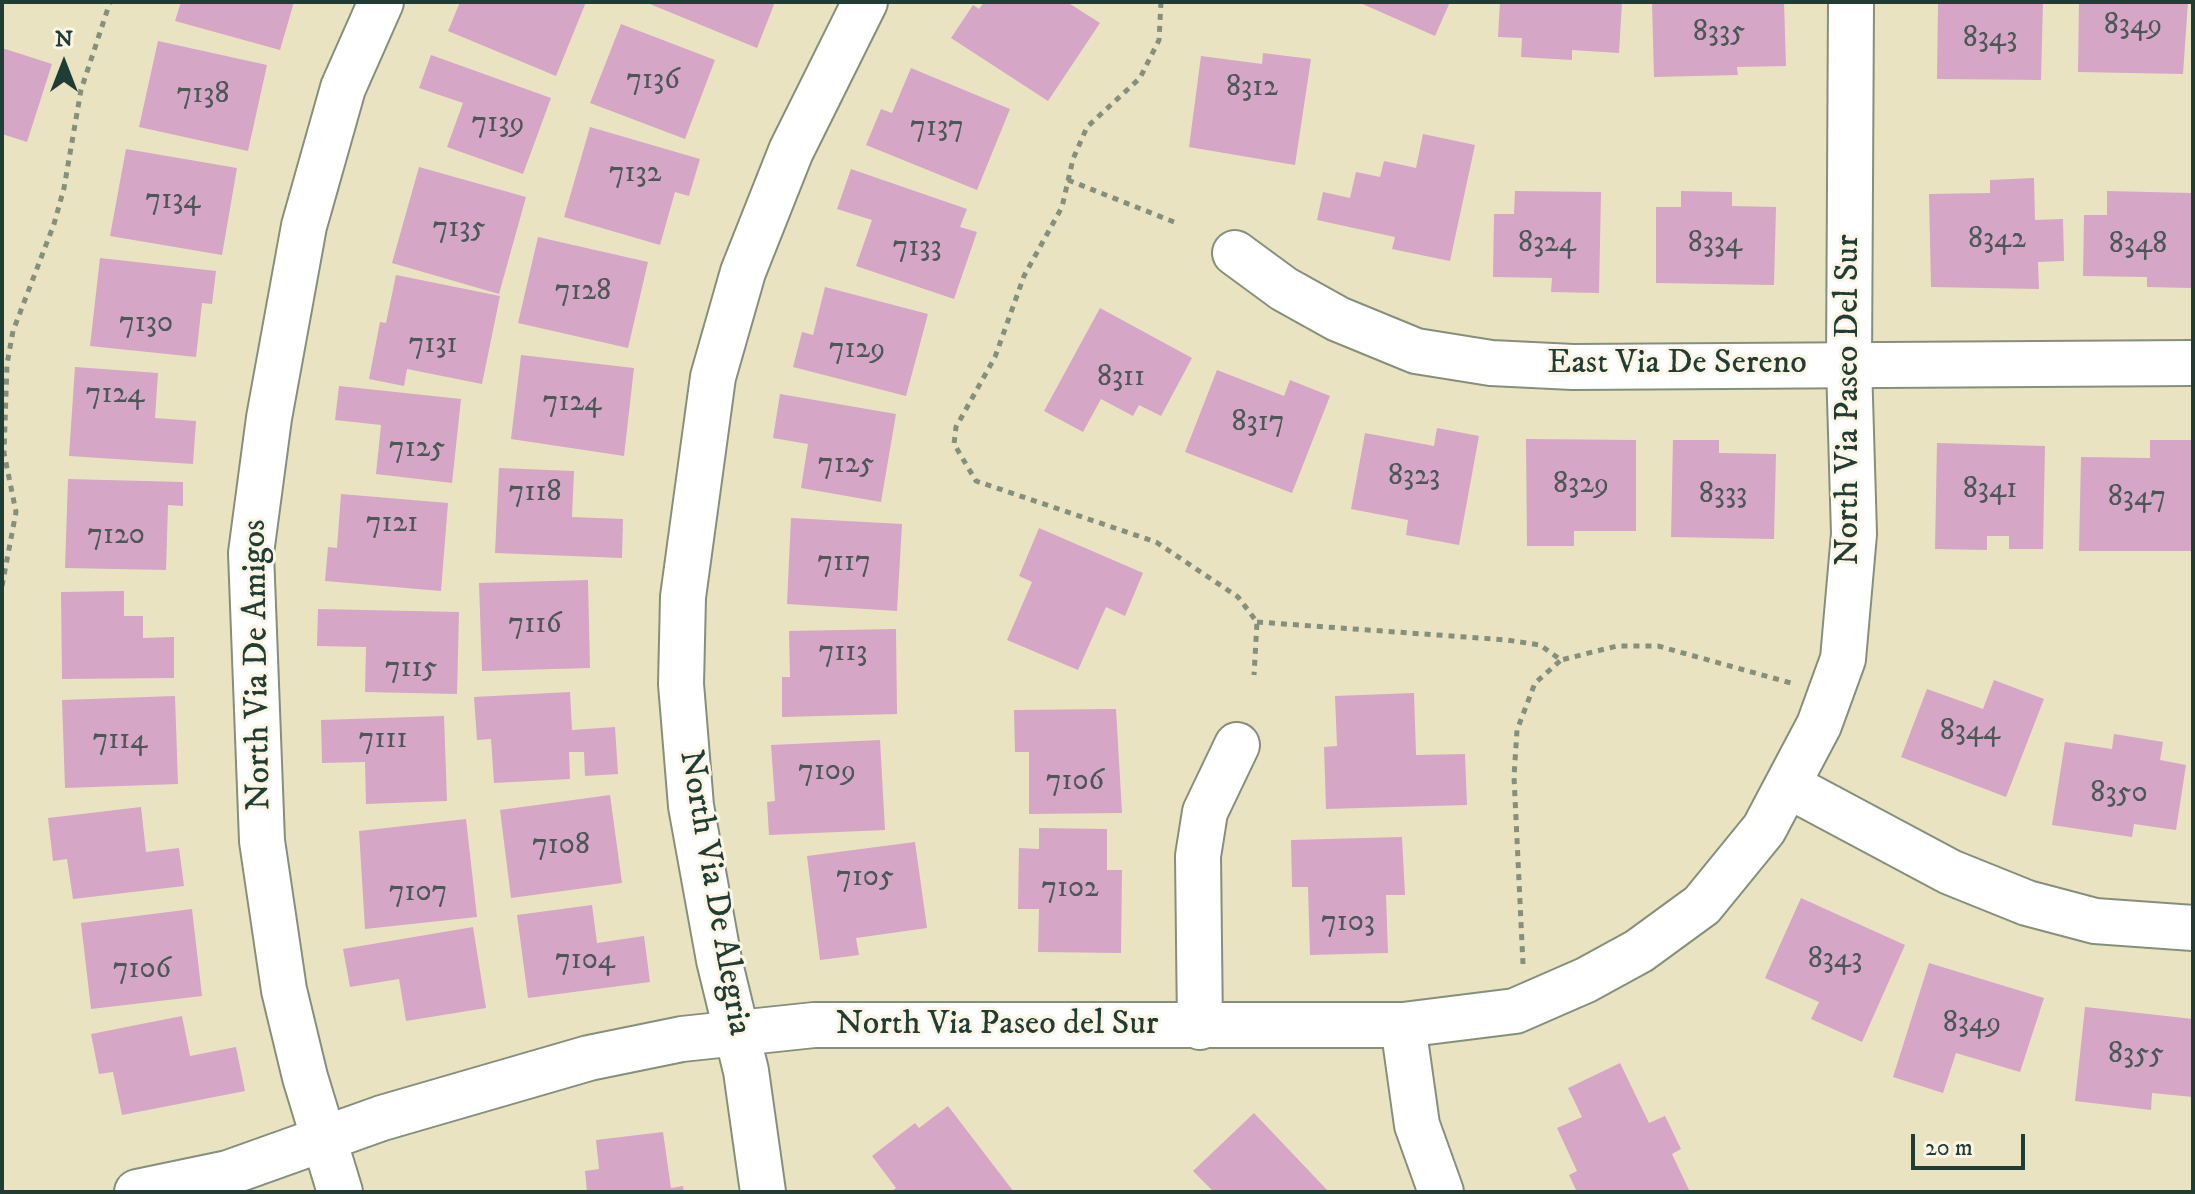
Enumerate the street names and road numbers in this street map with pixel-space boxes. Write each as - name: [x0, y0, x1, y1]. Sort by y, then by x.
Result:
- street label: North Via Paseo Del Sur: [1830, 234, 1870, 566]
- street label: East Via De Sereno: [1547, 345, 1807, 385]
- street label: North Via De Amigos: [236, 519, 282, 811]
- street label: North Via De Alegria: [668, 747, 758, 1039]
- street label: North Via Paseo del Sur: [836, 1006, 1158, 1046]

